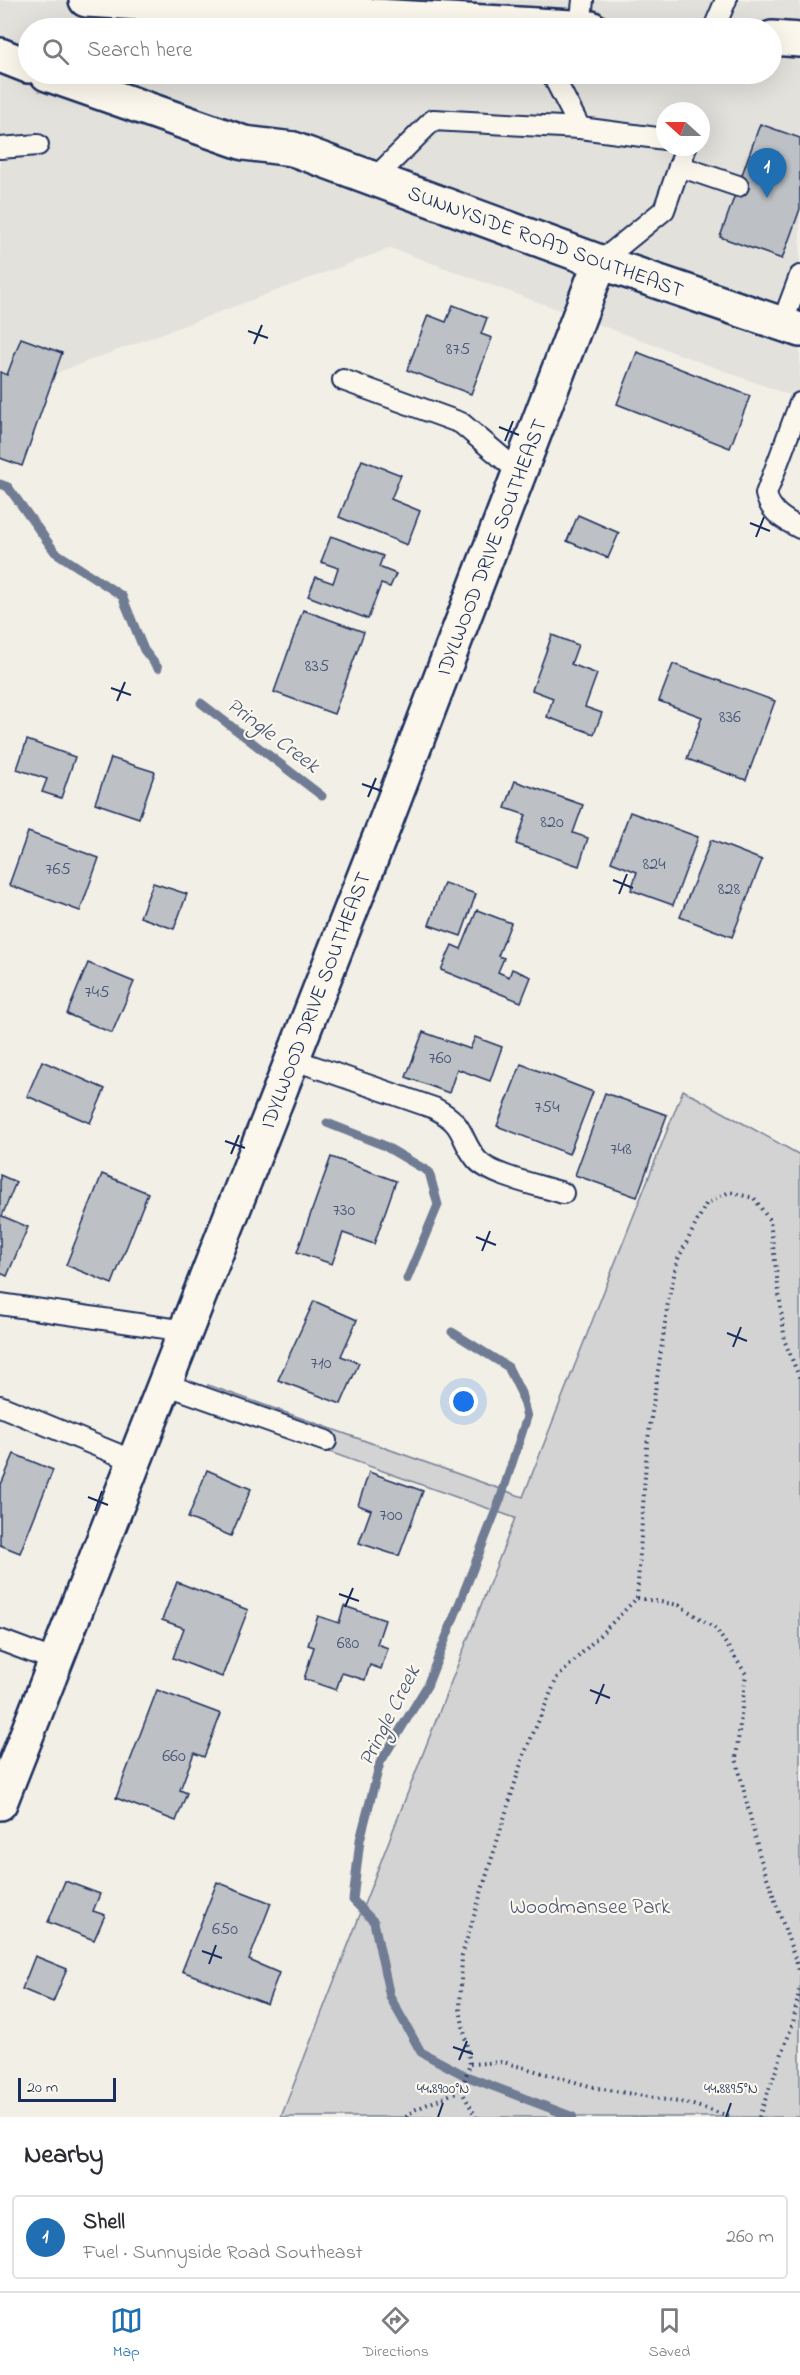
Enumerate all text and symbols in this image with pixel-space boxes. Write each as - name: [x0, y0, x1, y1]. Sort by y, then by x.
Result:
- search box: [18, 18, 782, 84]
- icon: search: [39, 35, 72, 68]
- text: Search here: [87, 35, 192, 67]
- north arrow: [656, 102, 710, 156]
- pin: 1: [748, 148, 786, 198]
- street label: SUNNYSIDE ROAD SOUTHEAST: [403, 179, 688, 307]
- house number: 875: [446, 337, 470, 363]
- street label: IDYLWOOD DRIVE SOUTHEAST: [430, 415, 556, 680]
- house number: 835: [305, 654, 329, 680]
- water label: Pringle Creek: [219, 691, 327, 783]
- house number: 836: [719, 705, 741, 731]
- house number: 820: [540, 810, 564, 836]
- house number: 824: [642, 852, 666, 878]
- house number: 765: [45, 857, 71, 883]
- street label: IDYLWOOD DRIVE SOUTHEAST: [254, 868, 380, 1133]
- house number: 828: [718, 877, 740, 903]
- house number: 745: [84, 980, 110, 1006]
- house number: 760: [428, 1046, 452, 1072]
- house number: 754: [534, 1095, 560, 1121]
- house number: 748: [610, 1137, 632, 1163]
- house number: 730: [333, 1198, 356, 1224]
- house number: 710: [311, 1351, 332, 1377]
- your location: [449, 1387, 478, 1416]
- house number: 700: [380, 1503, 403, 1529]
- house number: 680: [337, 1631, 359, 1657]
- water label: Pringle Creek: [352, 1659, 430, 1772]
- house number: 660: [162, 1744, 186, 1770]
- park label: Woodmansee Park: [510, 1893, 671, 1923]
- house number: 650: [212, 1917, 238, 1943]
- scale bar: [18, 2075, 116, 2102]
- text: 20 m: [27, 2076, 58, 2100]
- text: 44.8900°N: [417, 2078, 469, 2100]
- text: 44.8895°N: [704, 2078, 758, 2100]
- text: Nearby: [24, 2137, 103, 2175]
- text: Shell: [83, 2207, 125, 2239]
- text: 1: [42, 2223, 49, 2252]
- text: 260 m: [726, 2223, 774, 2252]
- text: Fuel · Sunnyside Road Southeast: [83, 2239, 363, 2268]
- tab: Map: [110, 2304, 143, 2364]
- tab: Directions: [362, 2304, 429, 2364]
- tab: Saved: [648, 2304, 690, 2364]

